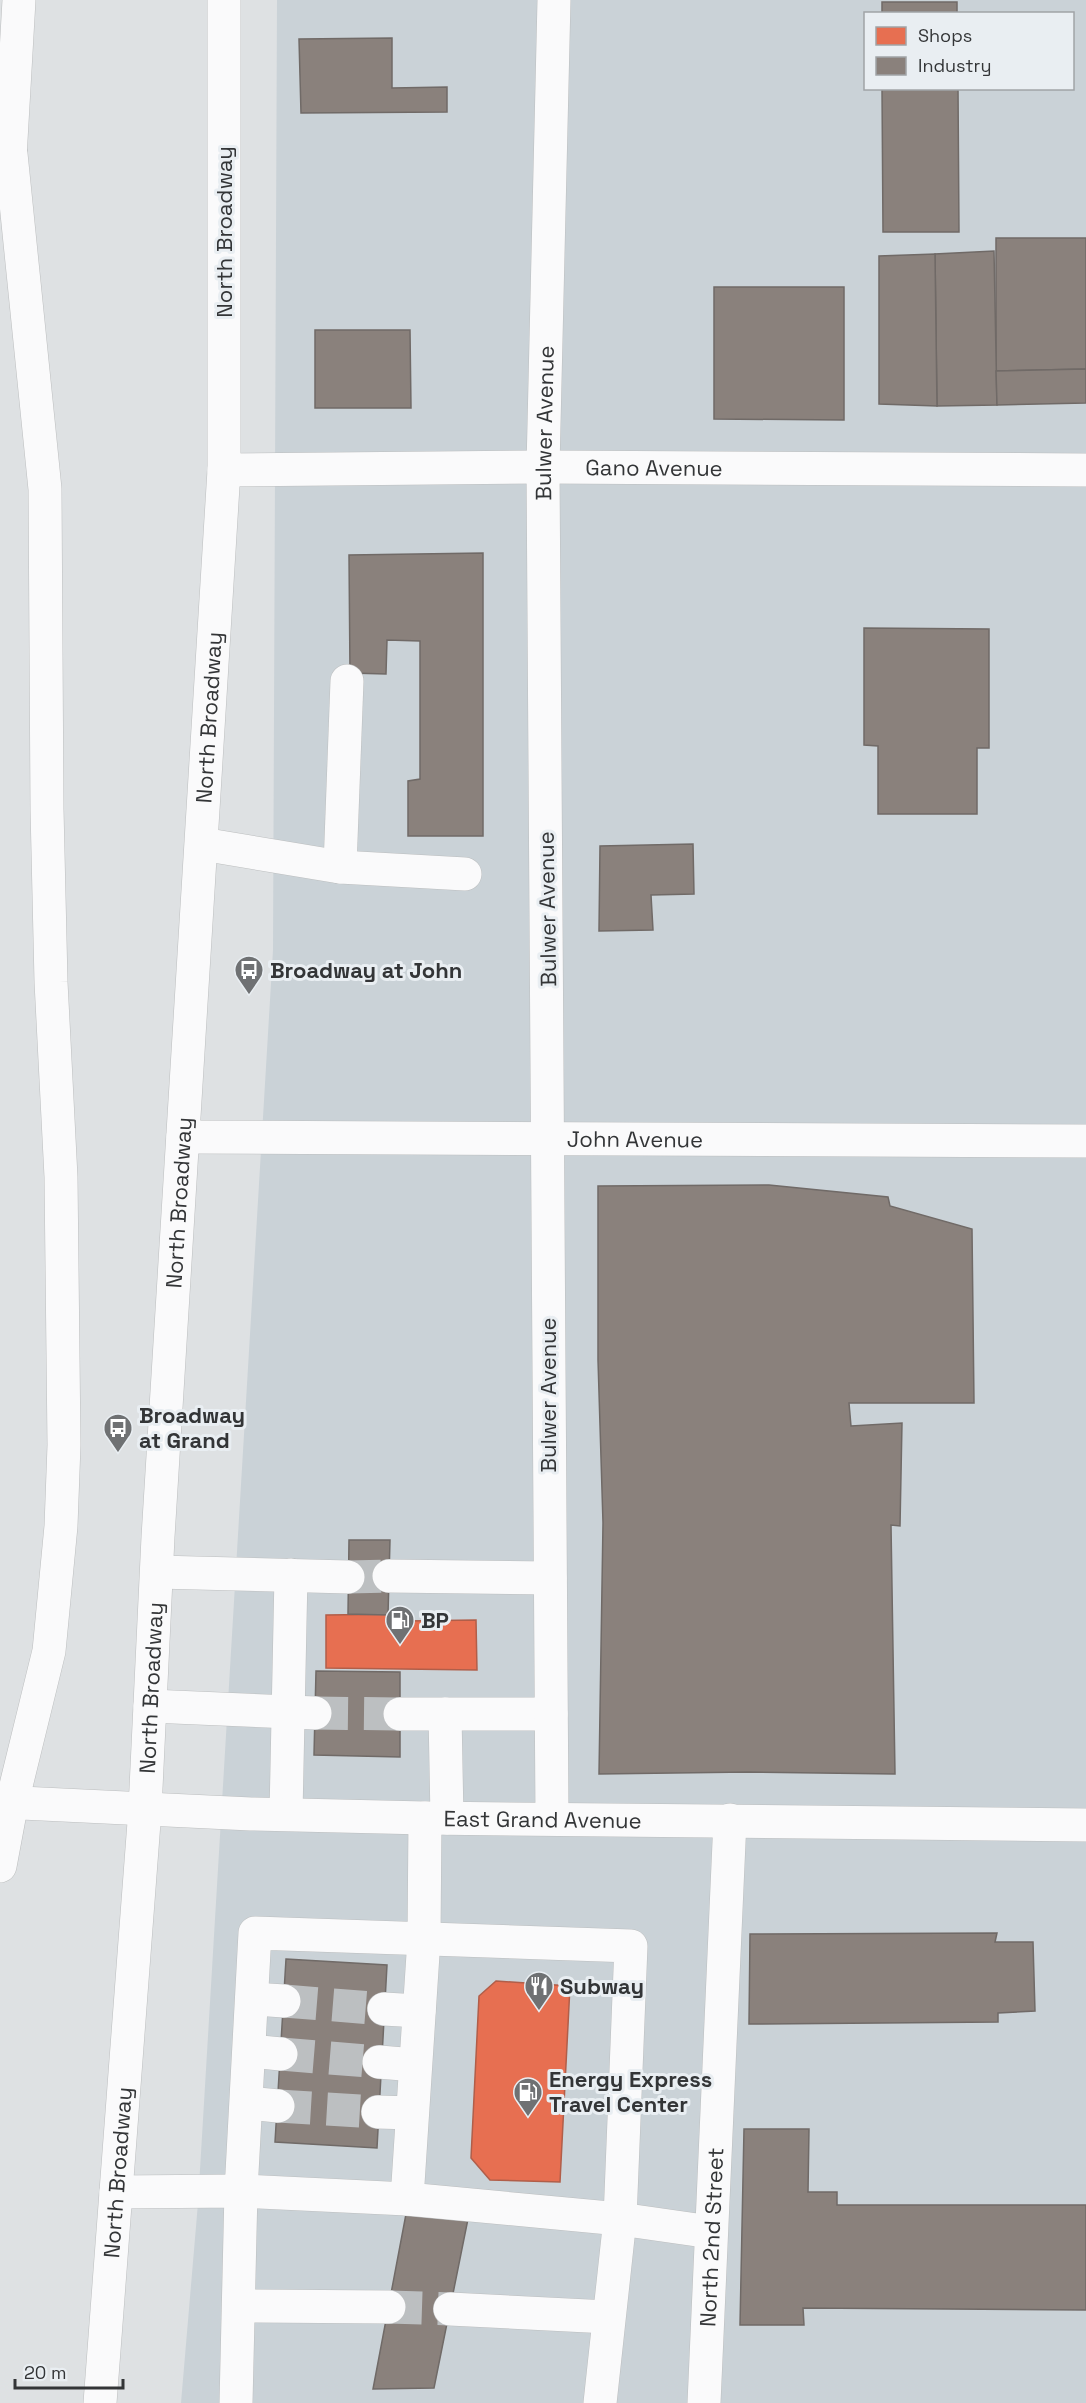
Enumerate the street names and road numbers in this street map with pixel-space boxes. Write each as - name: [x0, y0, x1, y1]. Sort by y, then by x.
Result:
- street label: North Broadway: [210, 146, 238, 318]
- street label: Bulwer Avenue: [529, 345, 560, 501]
- street label: Gano Avenue: [585, 453, 723, 482]
- street label: North Broadway: [189, 631, 228, 804]
- street label: Bulwer Avenue: [532, 831, 562, 987]
- street label: North Broadway: [159, 1116, 198, 1289]
- street label: John Avenue: [567, 1125, 703, 1153]
- street label: Bulwer Avenue: [534, 1317, 562, 1473]
- street label: North Broadway: [133, 1601, 169, 1774]
- street label: East Grand Avenue: [444, 1804, 642, 1834]
- street label: North Broadway: [97, 2086, 138, 2259]
- street label: North 2nd Street: [693, 2147, 729, 2328]

